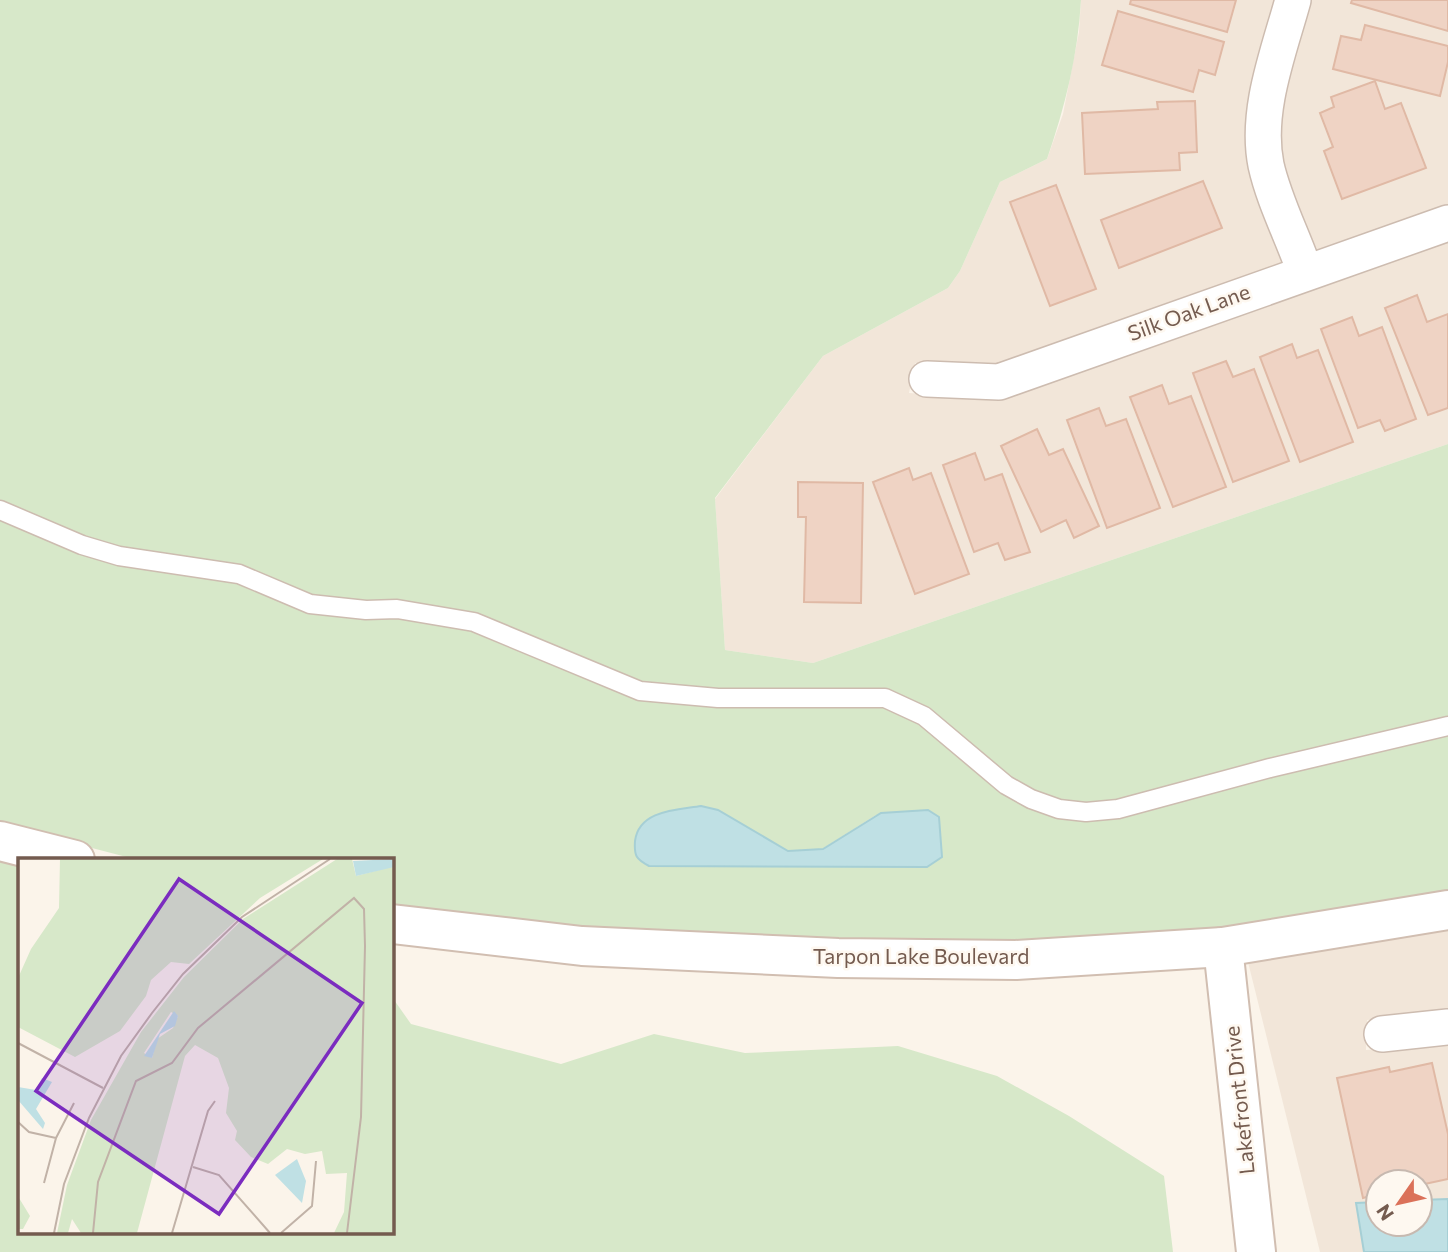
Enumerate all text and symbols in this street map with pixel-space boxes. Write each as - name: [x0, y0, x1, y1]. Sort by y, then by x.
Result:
- street label: Silk Oak Lane: [1124, 278, 1253, 345]
- inset map: [18, 858, 394, 1234]
- street label: Tarpon Lake Boulevard: [813, 943, 1029, 968]
- street label: Lakefront Drive: [1218, 1025, 1259, 1176]
- north arrow: [1364, 1168, 1434, 1238]
- text: N: [1371, 1200, 1398, 1225]

